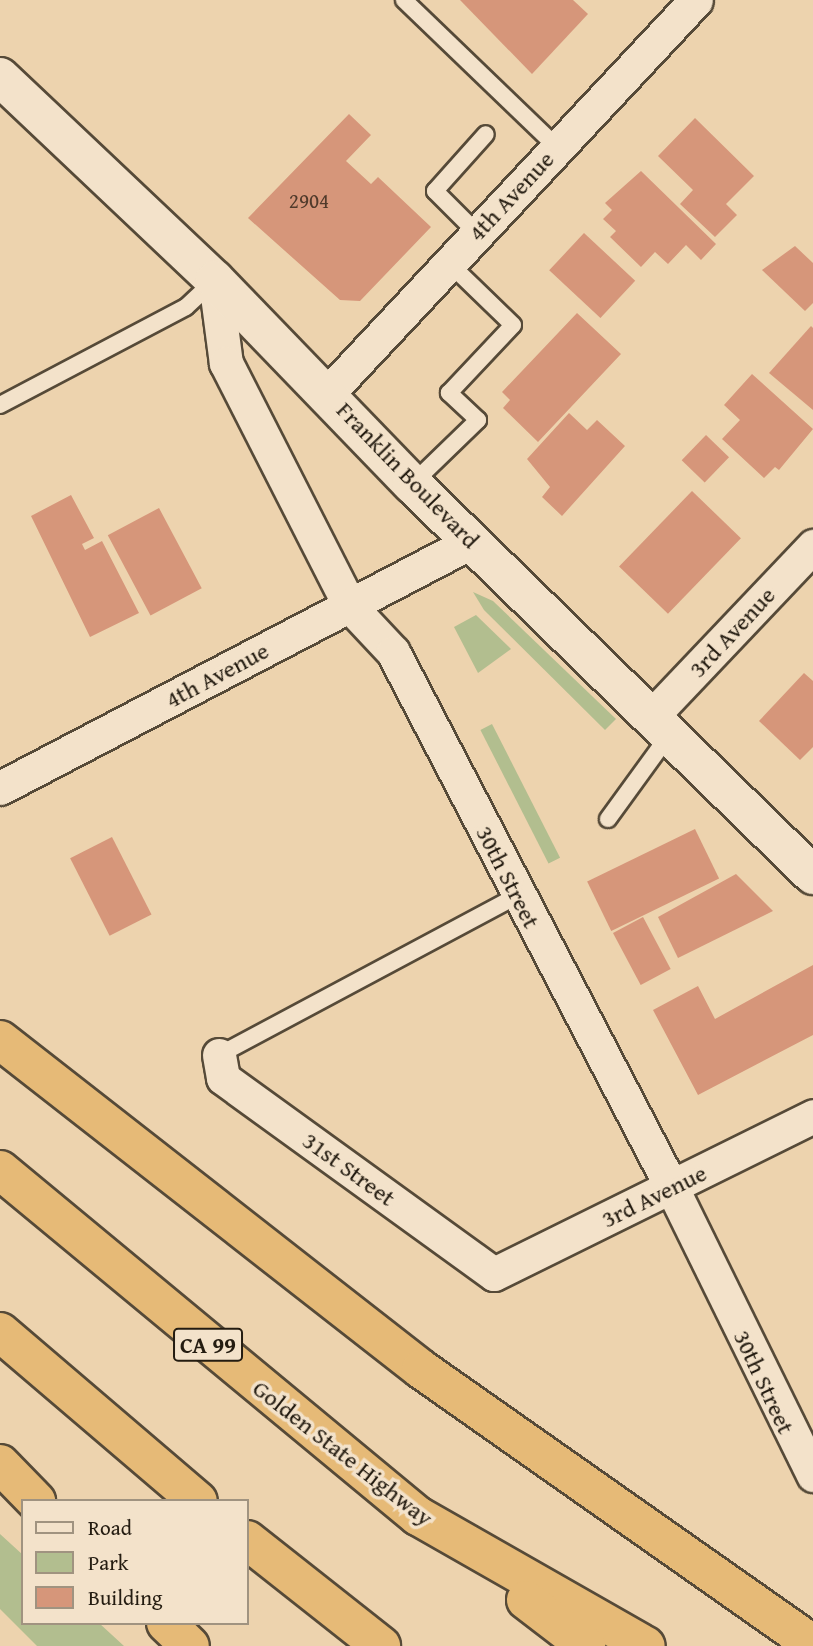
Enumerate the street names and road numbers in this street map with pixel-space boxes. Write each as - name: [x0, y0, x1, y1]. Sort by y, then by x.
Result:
- street label: 4th Avenue: [462, 145, 560, 247]
- street label: Franklin Boulevard: [331, 396, 485, 554]
- street label: 3rd Avenue: [683, 581, 781, 683]
- street label: 4th Avenue: [161, 636, 273, 714]
- street label: 30th Street: [470, 821, 546, 933]
- street label: 31st Street: [297, 1126, 401, 1212]
- street label: 3rd Avenue: [597, 1158, 711, 1234]
- road number: CA 99: [173, 1326, 243, 1364]
- street label: 30th Street: [727, 1326, 801, 1438]
- street label: Golden State Highway: [247, 1374, 439, 1532]

